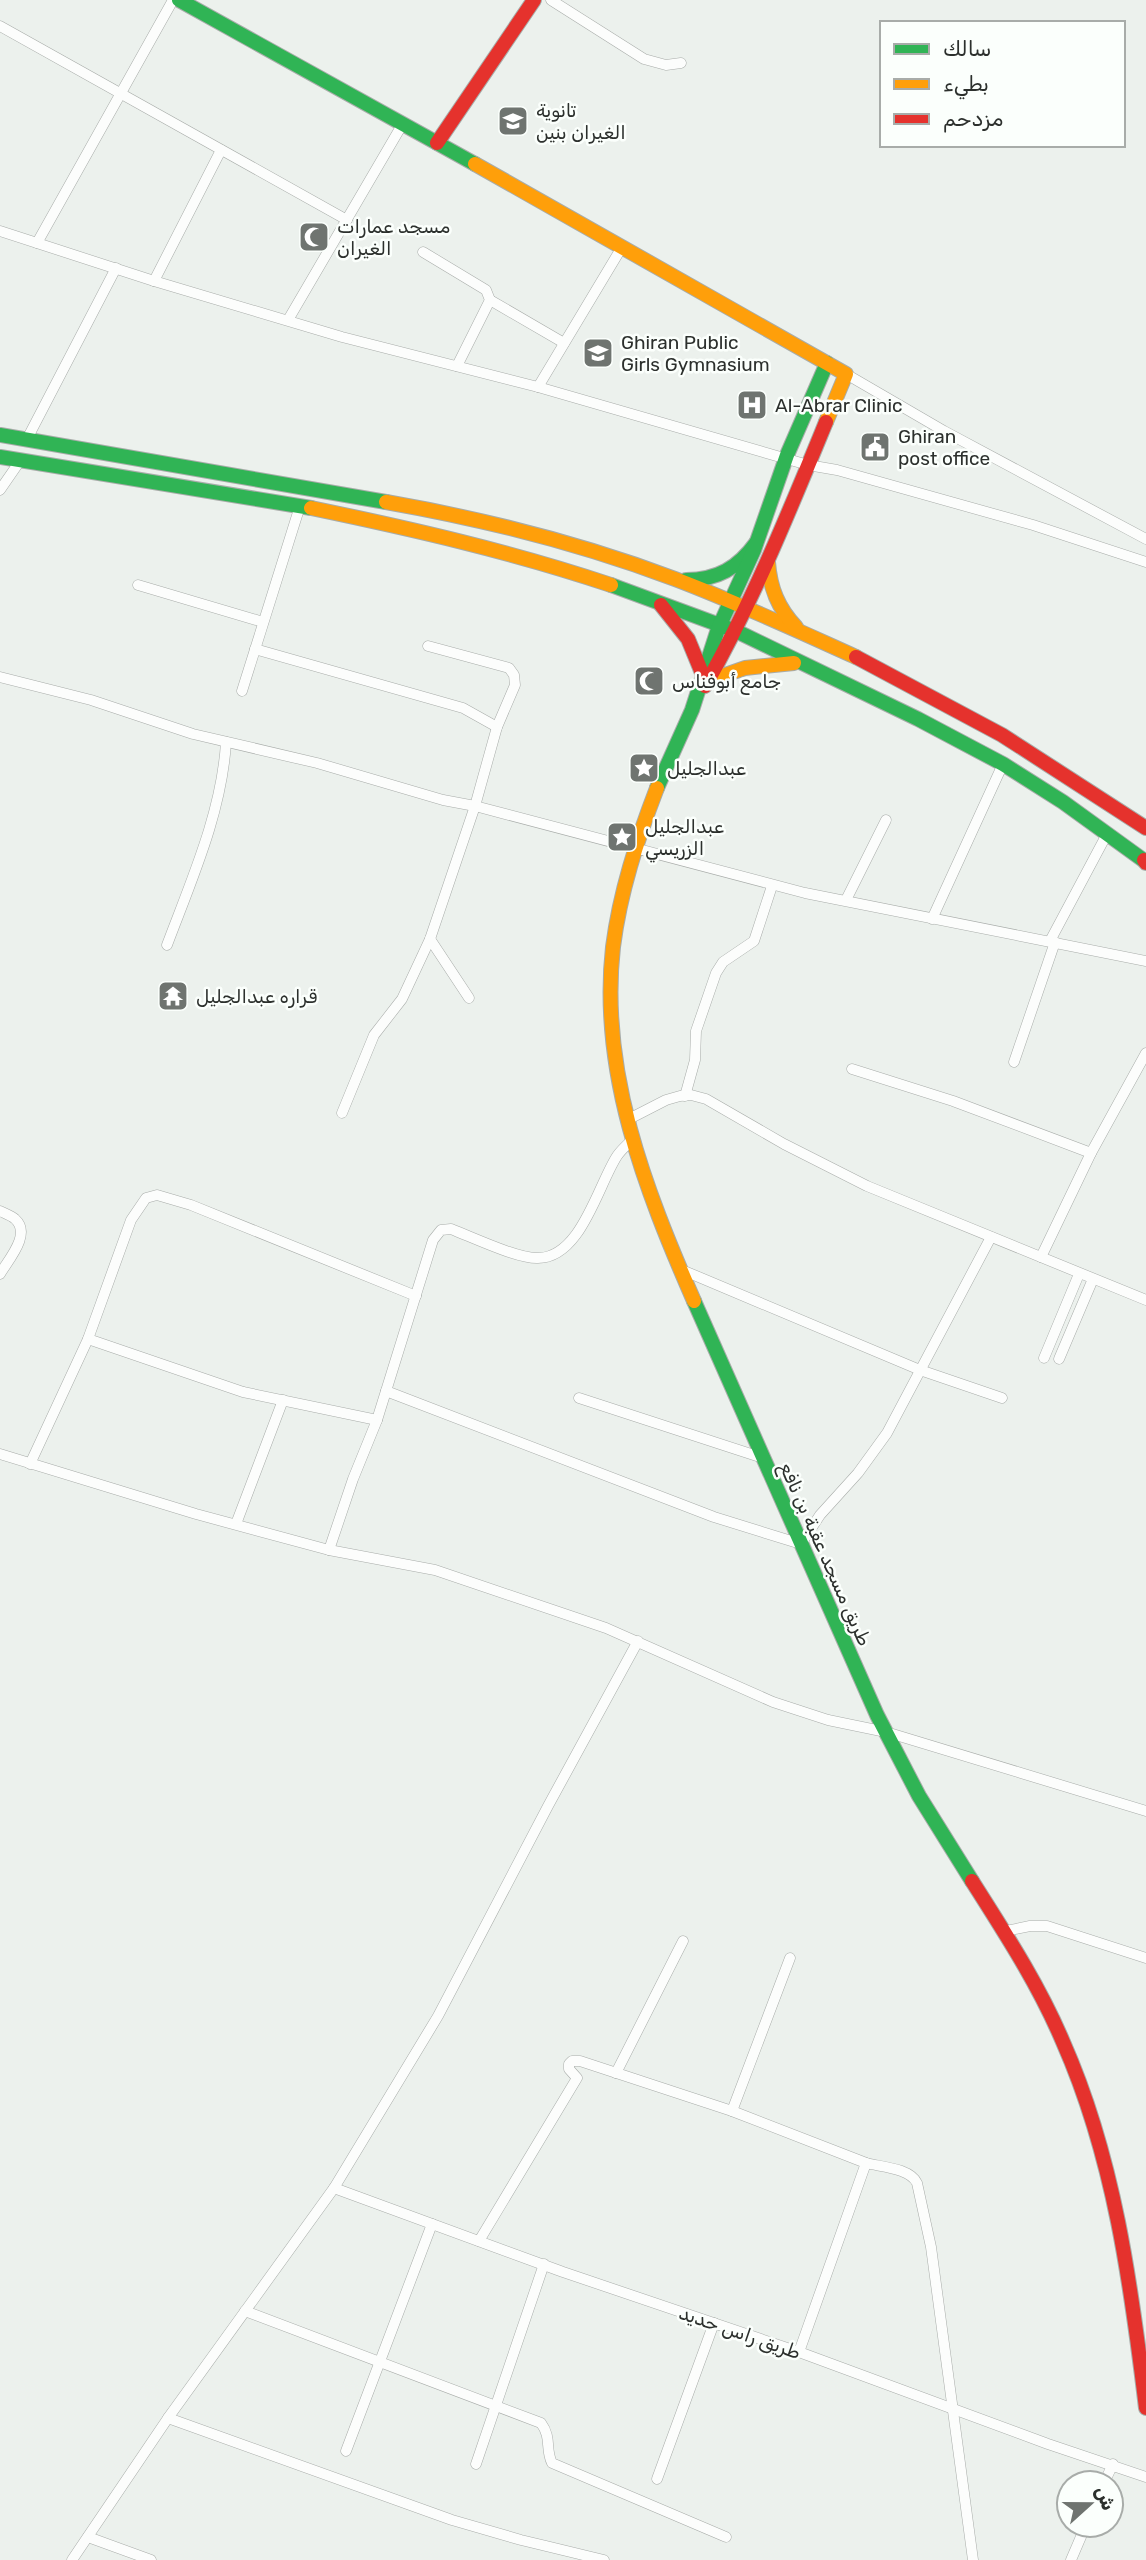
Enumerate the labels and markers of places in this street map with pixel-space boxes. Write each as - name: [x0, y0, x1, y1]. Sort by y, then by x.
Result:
- place label: تانوية الغيران بنين: [536, 99, 626, 144]
- school or university icon: تانوية الغيران بنين: [496, 104, 530, 138]
- place label: مسجد عمارات الغيران: [337, 215, 450, 260]
- mosque icon: مسجد عمارات الغيران: [297, 220, 331, 254]
- place label: Ghiran Public Girls Gymnasium: [621, 331, 770, 376]
- school or university icon: Ghiran Public Girls Gymnasium: [581, 336, 615, 370]
- hospital icon: Al-Abrar Clinic: [735, 388, 769, 422]
- place label: Al-Abrar Clinic: [775, 394, 903, 417]
- place label: Ghiran post office: [898, 425, 990, 470]
- public building icon: Ghiran post office: [858, 430, 892, 464]
- mosque icon: جامع أبوفناس: [632, 664, 666, 698]
- place label: جامع أبوفناس: [672, 670, 781, 695]
- place icon: عبدالجليل: [627, 751, 661, 785]
- place label: عبدالجليل: [667, 757, 746, 780]
- place label: عبدالجليل الزريسي: [645, 815, 724, 863]
- place icon: عبدالجليل الزريسي: [605, 820, 639, 854]
- temple icon: قراره عبدالجليل: [156, 979, 190, 1013]
- place label: قراره عبدالجليل: [196, 985, 317, 1008]

